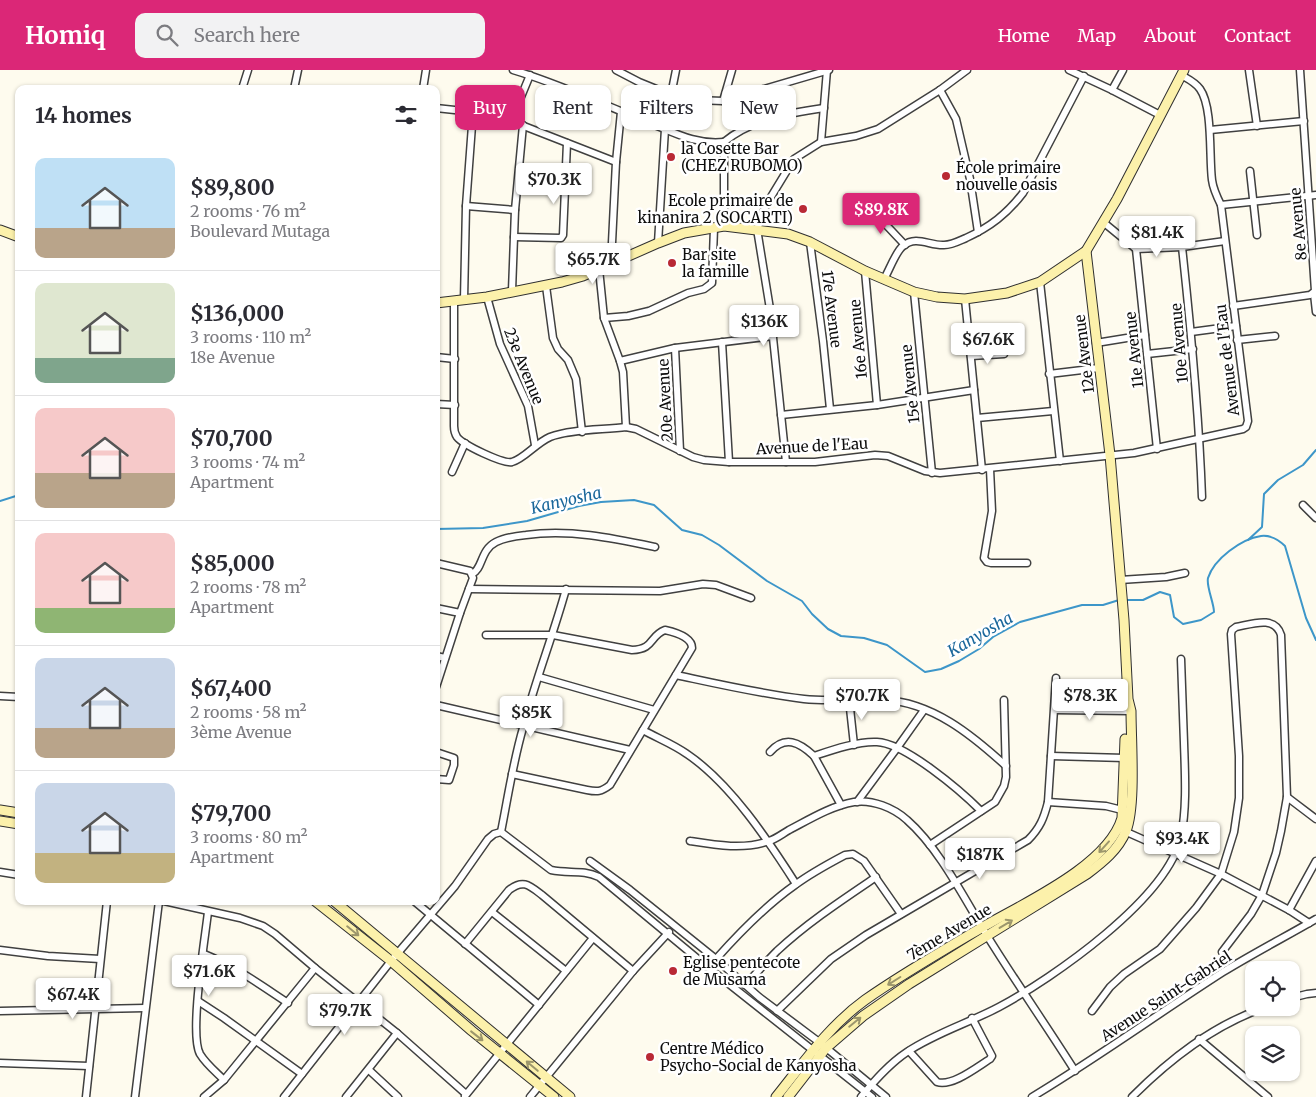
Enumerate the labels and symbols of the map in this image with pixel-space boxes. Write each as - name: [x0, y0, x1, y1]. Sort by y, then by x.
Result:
- place label: la Cosette Bar (CHEZ RUBOMO): [681, 139, 803, 175]
- marker: la Cosette Bar (CHEZ RUBOMO): [665, 151, 677, 163]
- place label: École primaire nouvelle oasis: [956, 157, 1061, 194]
- pin: $70.3K: [513, 162, 595, 205]
- marker: École primaire nouvelle oasis: [940, 170, 952, 182]
- street label: 8e Avenue: [1285, 187, 1311, 261]
- place label: Ecole primaire de kinanira 2 (SOCARTI): [637, 191, 793, 227]
- pin: $89.8K: [840, 192, 922, 235]
- marker: Ecole primaire de kinanira 2 (SOCARTI): [797, 203, 809, 215]
- pin: $81.4K: [1116, 216, 1198, 258]
- pin: $65.7K: [552, 242, 634, 285]
- place label: Bar site la famille: [682, 245, 749, 281]
- marker: Bar site la famille: [666, 257, 678, 269]
- street label: 17e Avenue: [818, 269, 846, 349]
- street label: 16e Avenue: [845, 298, 871, 379]
- street label: 10e Avenue: [1166, 302, 1192, 384]
- street label: Avenue de l'Eau: [1211, 303, 1243, 418]
- pin: $136K: [729, 304, 799, 347]
- street label: 11e Avenue: [1121, 311, 1147, 389]
- street label: 12e Avenue: [1070, 313, 1098, 395]
- pin: $67.6K: [947, 322, 1029, 365]
- street label: 23e Avenue: [500, 325, 548, 407]
- street label: 15e Avenue: [896, 343, 924, 424]
- street label: 20e Avenue: [653, 358, 677, 442]
- street label: Avenue de l'Eau: [754, 434, 869, 458]
- water label: Kanyosha: [528, 482, 603, 518]
- water label: Kanyosha: [943, 607, 1016, 661]
- pin: $70.7K: [821, 678, 903, 721]
- pin: $78.3K: [1049, 678, 1131, 721]
- pin: $85K: [501, 696, 561, 738]
- pin: $93.4K: [1141, 822, 1223, 864]
- pin: $187K: [945, 838, 1015, 880]
- one-way arrow: [1098, 840, 1110, 853]
- street label: 7ème Avenue: [904, 899, 995, 965]
- one-way arrow: [999, 918, 1013, 928]
- one-way arrow: [346, 926, 359, 937]
- street label: Avenue Saint-Gabriel: [1096, 946, 1235, 1046]
- place label: Eglise pentecote de Musama: [683, 953, 800, 989]
- pin: $71.6K: [168, 954, 250, 997]
- marker: Eglise pentecote de Musama: [667, 965, 679, 977]
- one-way arrow: [887, 976, 901, 986]
- pin: $67.4K: [32, 978, 114, 1020]
- pin: $79.7K: [304, 994, 386, 1036]
- one-way arrow: [849, 1016, 862, 1027]
- one-way arrow: [471, 1030, 484, 1041]
- place label: Centre Médico Psycho-Social de Kanyosha: [660, 1039, 857, 1075]
- marker: Centre Médico Psycho-Social de Kanyosha: [644, 1051, 656, 1063]
- one-way arrow: [526, 1061, 539, 1072]

